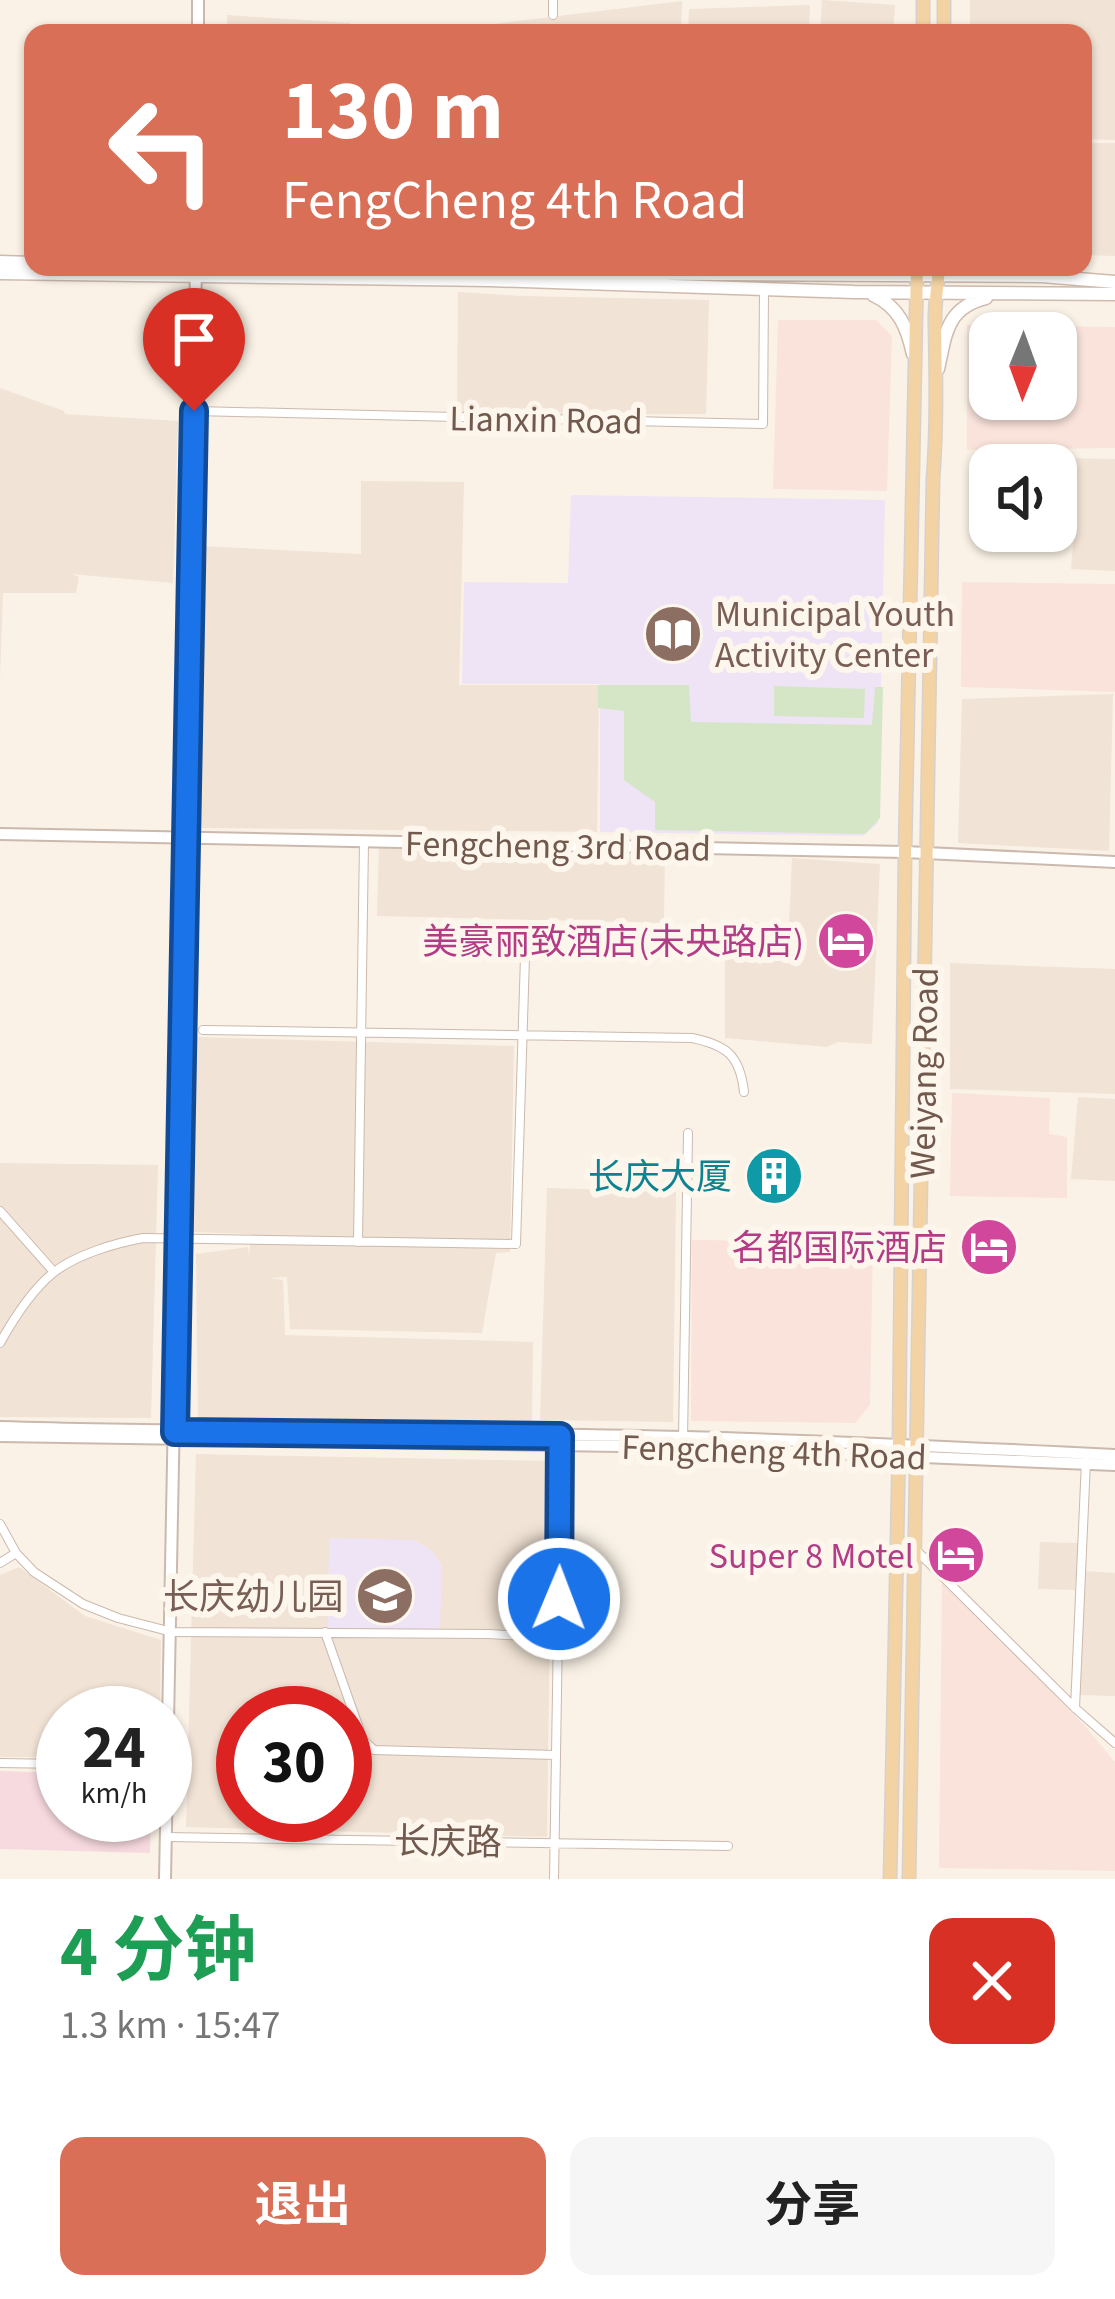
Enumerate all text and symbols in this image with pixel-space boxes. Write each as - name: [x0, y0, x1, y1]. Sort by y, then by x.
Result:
- text: 130 m: [282, 52, 504, 172]
- icon: left: [84, 72, 240, 228]
- text: FengCheng 4th Road: [282, 163, 747, 240]
- pin: [143, 288, 245, 411]
- icon: arrive: [161, 306, 227, 372]
- north arrow: [969, 312, 1077, 420]
- map controls: [969, 312, 1077, 552]
- street label: Lianxin Road: [449, 393, 643, 448]
- button: sound: [969, 444, 1077, 552]
- place label: Municipal Youth Activity Center: [715, 589, 955, 681]
- library icon: Municipal Youth Activity Center: [642, 603, 704, 665]
- street label: Fengcheng 3rd Road: [405, 818, 711, 875]
- hotel icon: 美豪丽致酒店(未央路店): [815, 910, 877, 972]
- place label: 美豪丽致酒店(未央路店): [422, 917, 804, 968]
- street label: Weiyang Road: [897, 967, 952, 1179]
- building icon: 长庆大厦: [743, 1145, 805, 1207]
- place label: 长庆大厦: [588, 1152, 732, 1203]
- hotel icon: 名都国际酒店: [958, 1216, 1020, 1278]
- place label: 名都国际酒店: [731, 1223, 947, 1274]
- street label: Fengcheng 4th Road: [620, 1422, 927, 1483]
- hotel icon: Super 8 Motel: [925, 1524, 987, 1586]
- place label: Super 8 Motel: [709, 1531, 914, 1582]
- position arrow: [496, 1536, 622, 1662]
- school or university icon: 长庆幼儿园: [354, 1565, 416, 1627]
- place label: 长庆幼儿园: [163, 1572, 343, 1623]
- speed limit sign: 30: [216, 1686, 372, 1842]
- text: 24: [82, 1706, 146, 1791]
- text: km/h: [81, 1772, 147, 1815]
- street label: 长庆路: [394, 1816, 502, 1869]
- text: 4 分钟: [60, 1901, 256, 2004]
- button: close: [929, 1918, 1055, 2044]
- text: 1.3 km · 15:47: [60, 1998, 280, 2054]
- button: 退出: [60, 2137, 546, 2275]
- button: 分享: [570, 2137, 1055, 2275]

